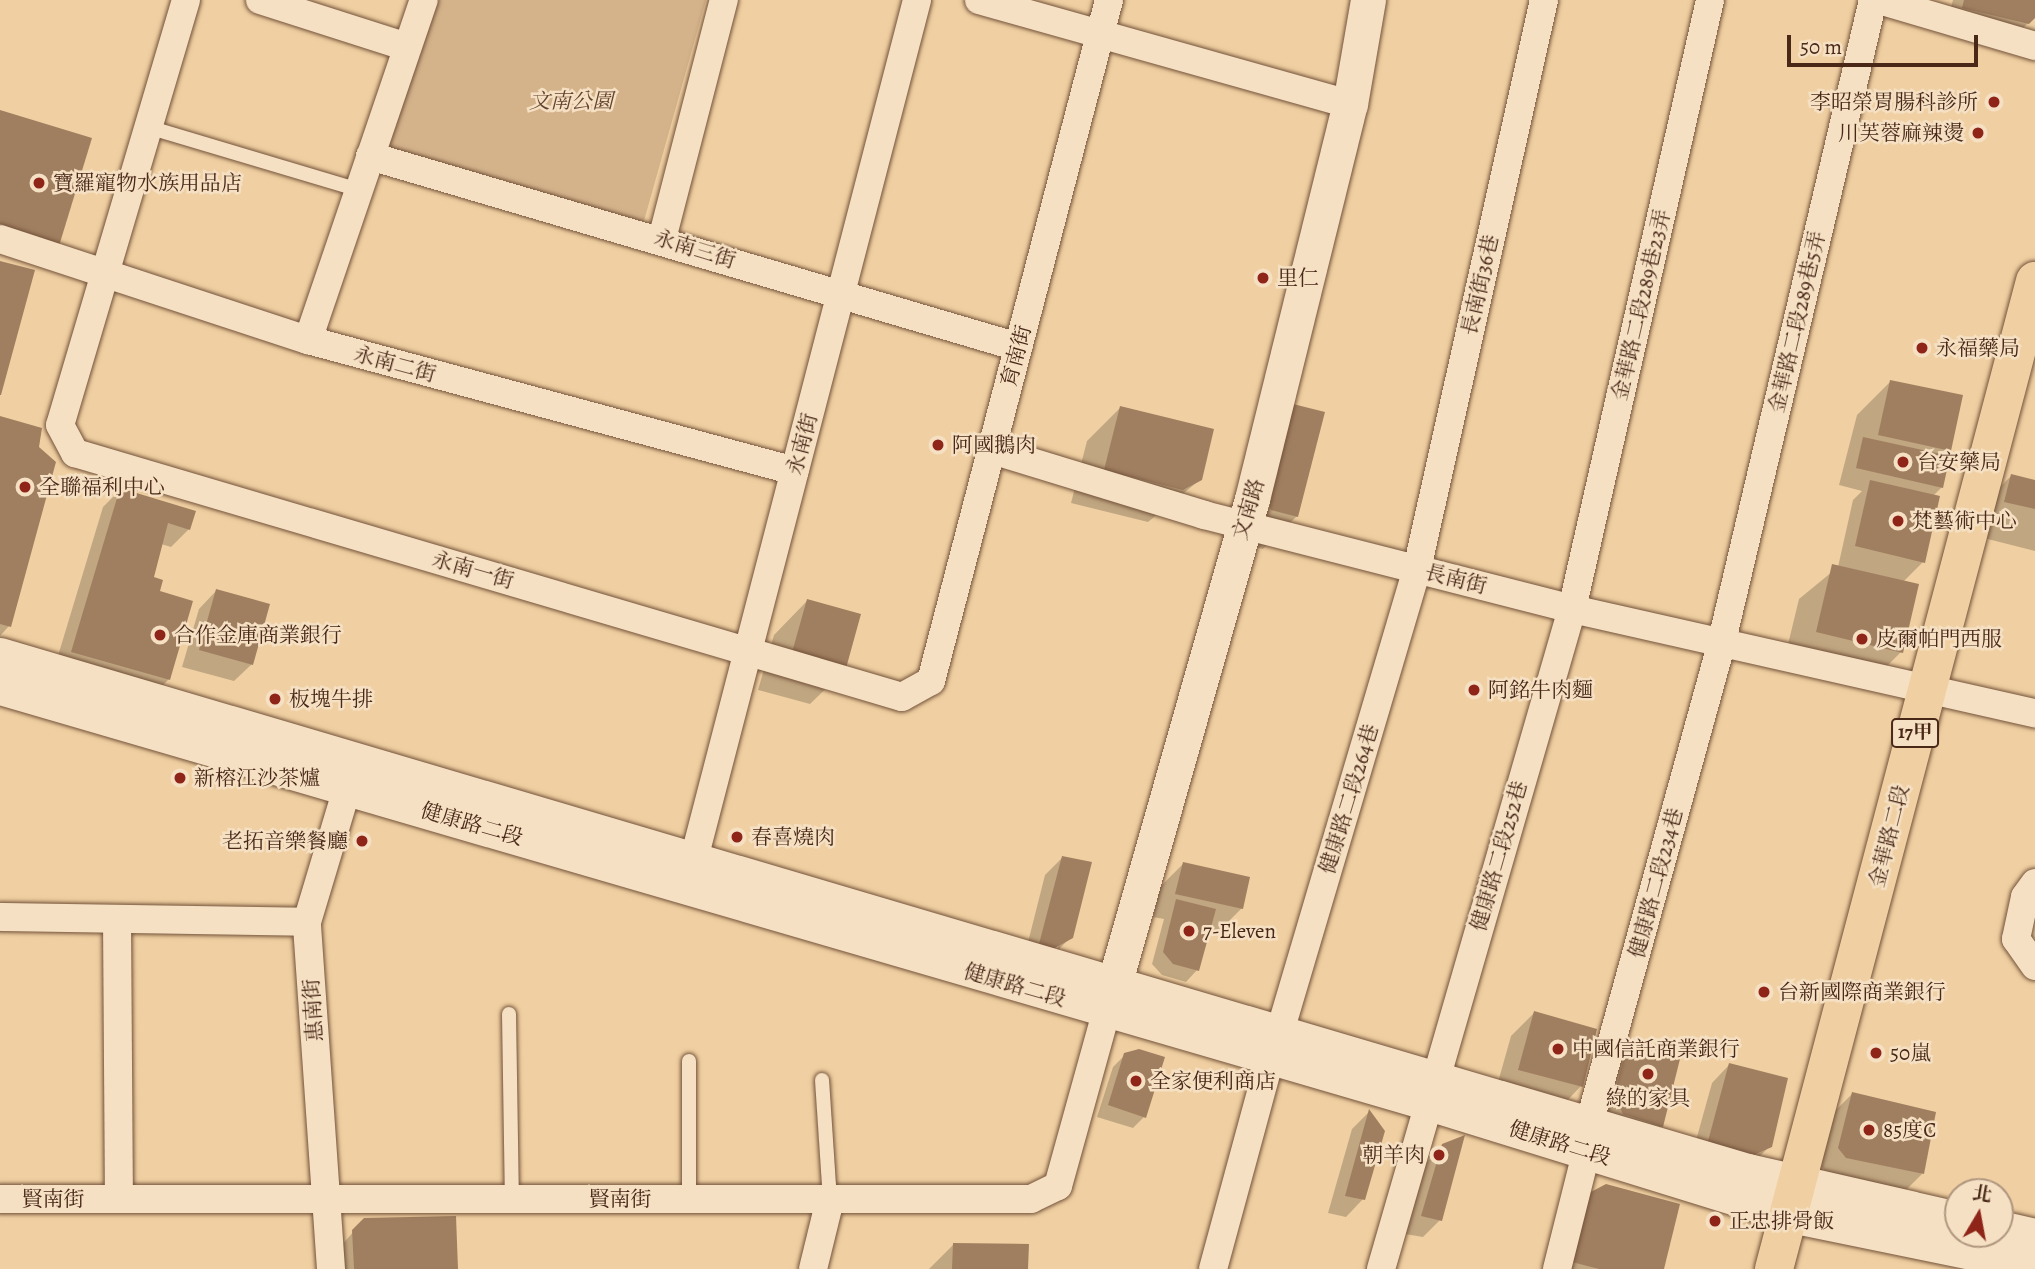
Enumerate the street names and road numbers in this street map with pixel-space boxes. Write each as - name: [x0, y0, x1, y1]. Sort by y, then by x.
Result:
- street label: 金華路二段289巷23弄: [1607, 207, 1675, 403]
- street label: 永南三街: [651, 225, 739, 273]
- street label: 金華路二段289巷5弄: [1764, 229, 1830, 415]
- street label: 長南街36巷: [1456, 232, 1504, 338]
- street label: 育南街: [996, 322, 1036, 390]
- street label: 永南二街: [351, 341, 439, 387]
- street label: 永南街: [782, 410, 822, 478]
- street label: 文南路: [1227, 475, 1269, 543]
- street label: 永南一街: [429, 546, 517, 594]
- street label: 長南街: [1422, 559, 1490, 599]
- road number: 17甲: [1890, 718, 1940, 748]
- street label: 健康路二段264巷: [1314, 721, 1384, 877]
- street label: 健康路二段252巷: [1466, 778, 1532, 934]
- street label: 金華路二段: [1864, 782, 1914, 890]
- street label: 健康路二段: [418, 797, 526, 851]
- street label: 健康路二段234巷: [1624, 805, 1688, 961]
- street label: 健康路二段: [961, 958, 1069, 1012]
- street label: 惠南街: [298, 978, 328, 1042]
- street label: 健康路二段: [1506, 1116, 1614, 1170]
- street label: 賢南街: [22, 1186, 84, 1212]
- street label: 賢南街: [589, 1186, 651, 1212]

